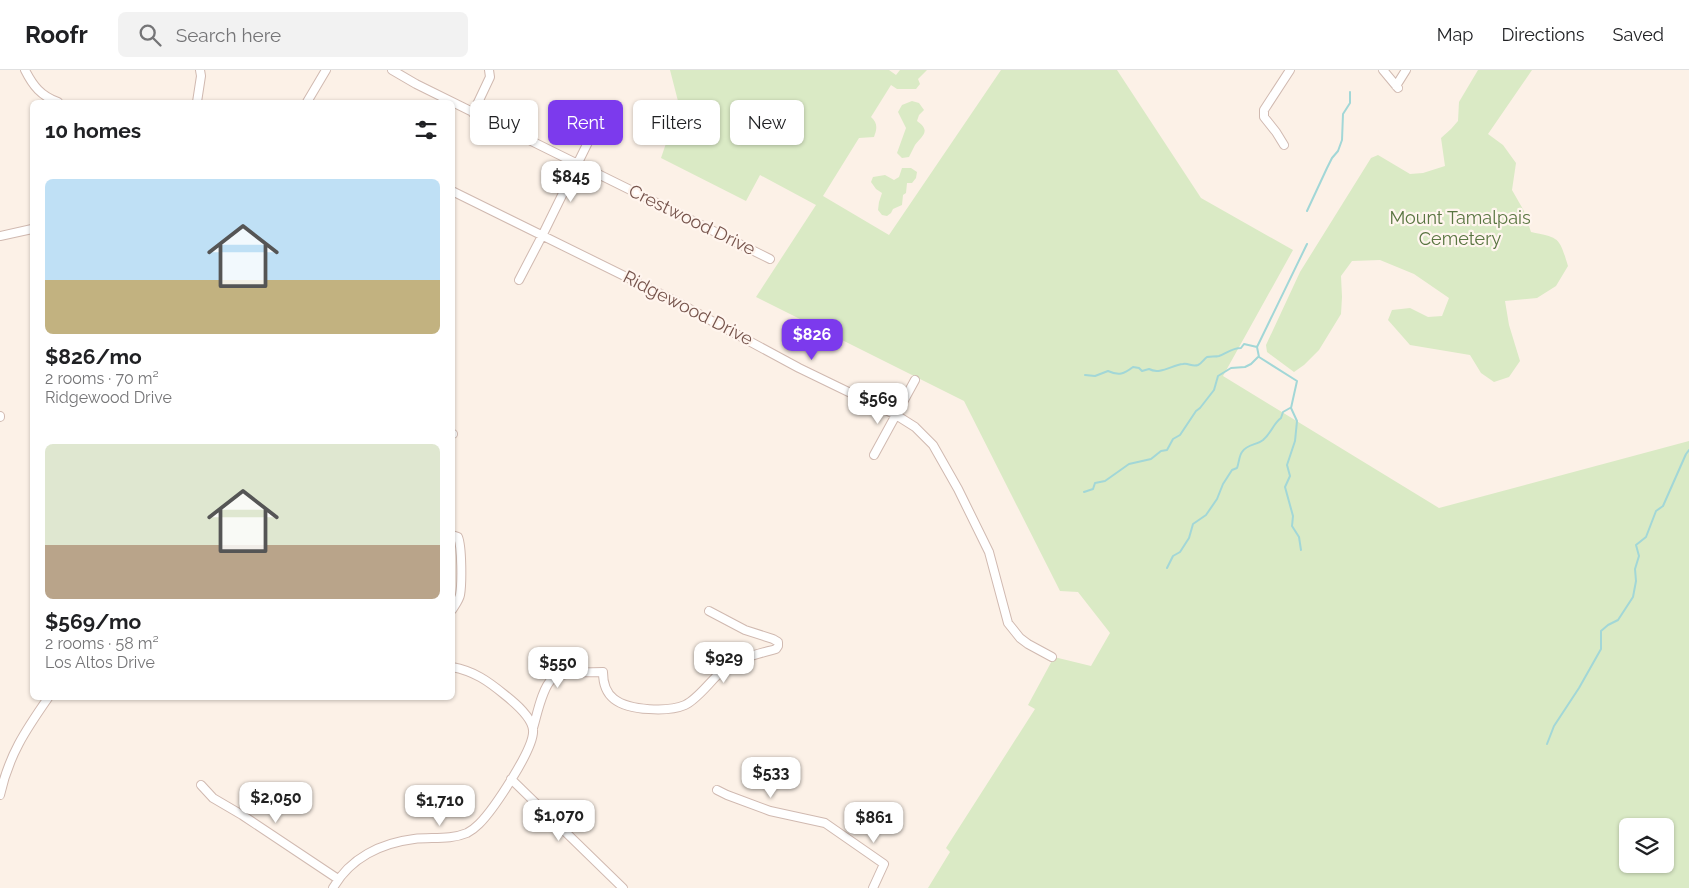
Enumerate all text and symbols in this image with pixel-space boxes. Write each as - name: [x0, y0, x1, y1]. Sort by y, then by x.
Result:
- search box: [118, 12, 468, 57]
- text: Roofr: [25, 20, 88, 49]
- icon: search: [136, 21, 164, 49]
- text: Search here: [176, 24, 281, 46]
- text: Map: [1437, 24, 1473, 45]
- text: Directions: [1501, 24, 1585, 45]
- text: Saved: [1613, 24, 1664, 45]
- chip: Buy: [470, 100, 538, 145]
- chip: Rent: [548, 100, 623, 145]
- chip: Filters: [633, 100, 720, 145]
- chip: New: [730, 100, 804, 145]
- icon: filters: [412, 116, 440, 144]
- text: 10 homes: [45, 118, 141, 143]
- pin: $845: [541, 160, 601, 203]
- text: $845: [552, 167, 590, 186]
- street label: Crestwood Drive: [626, 180, 759, 259]
- park label: Mount Tamalpais Cemetery: [1389, 207, 1531, 249]
- icon: home: [198, 211, 288, 301]
- street label: Ridgewood Drive: [620, 266, 757, 349]
- pin: $826: [782, 318, 842, 361]
- text: $826: [793, 325, 831, 344]
- text: $826/mo: [45, 344, 142, 369]
- text: 2 rooms · 70 m²: [45, 369, 159, 388]
- pin: $569: [848, 382, 908, 425]
- text: Ridgewood Drive: [45, 388, 172, 407]
- text: $569: [859, 389, 897, 408]
- icon: home: [198, 476, 288, 566]
- text: $569/mo: [45, 609, 141, 634]
- text: 2 rooms · 58 m²: [45, 634, 159, 653]
- pin: $929: [694, 642, 754, 684]
- pin: $550: [528, 646, 588, 689]
- text: $929: [705, 648, 743, 667]
- text: Los Altos Drive: [45, 653, 155, 672]
- text: $550: [539, 653, 577, 672]
- pin: $533: [741, 756, 801, 799]
- text: $533: [753, 763, 789, 782]
- pin: $2,050: [235, 782, 317, 824]
- pin: $1,710: [399, 784, 481, 827]
- text: $2,050: [250, 788, 302, 807]
- text: $1,710: [416, 791, 464, 810]
- pin: $1,070: [518, 800, 600, 842]
- pin: $861: [844, 802, 904, 844]
- text: $1,070: [534, 806, 584, 825]
- text: $861: [855, 808, 893, 827]
- map controls: [1619, 818, 1674, 873]
- button: layers: [1619, 818, 1674, 873]

